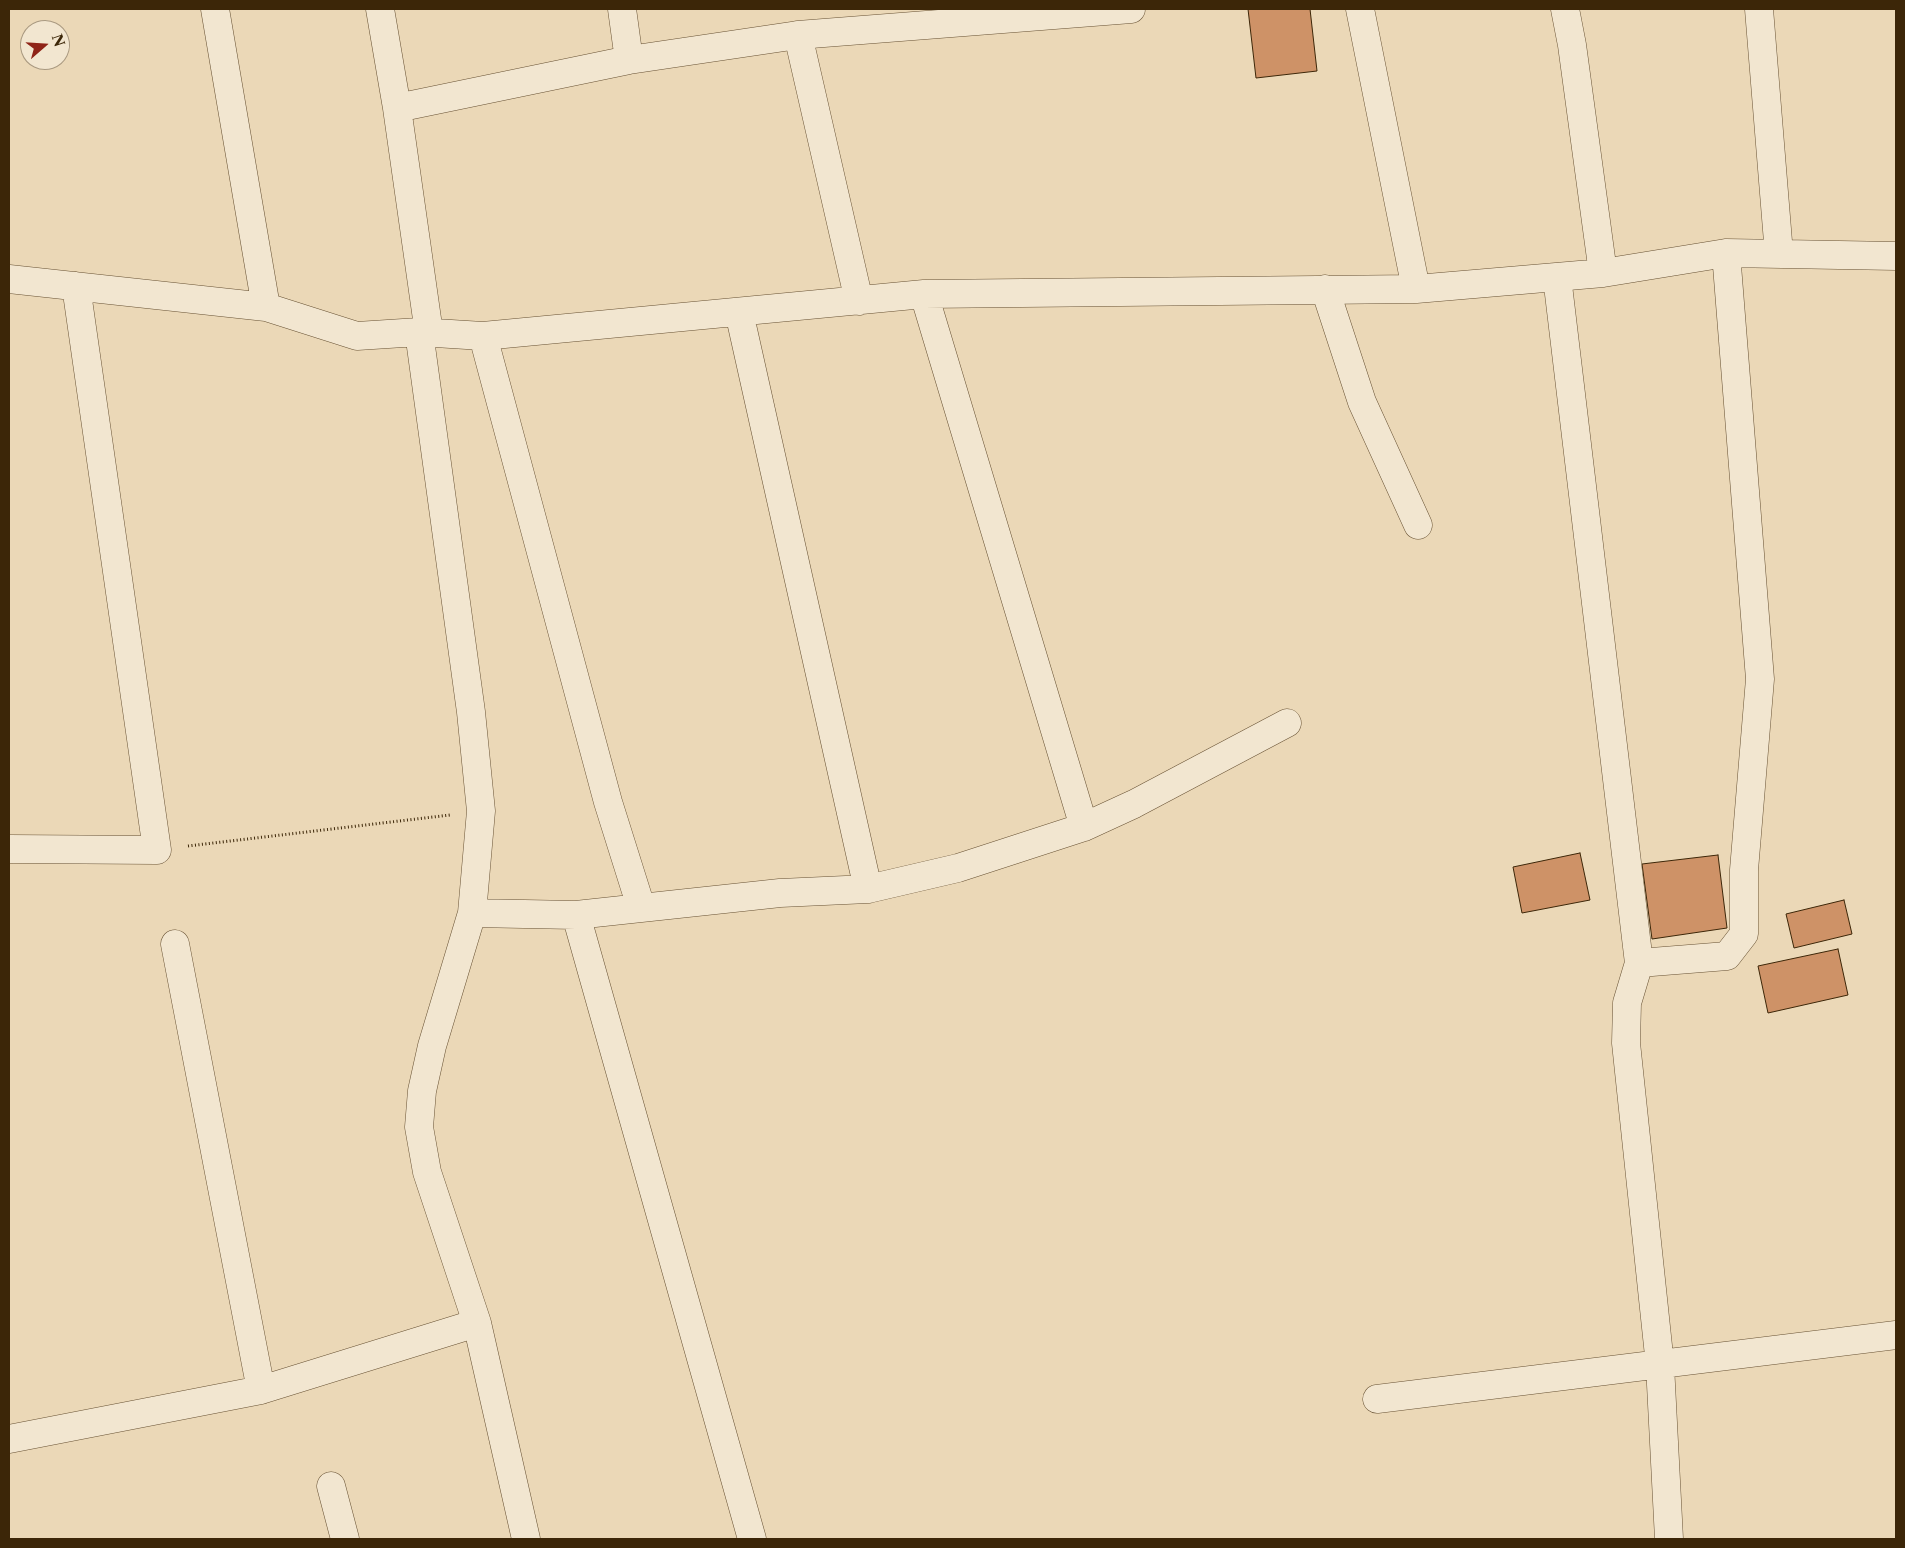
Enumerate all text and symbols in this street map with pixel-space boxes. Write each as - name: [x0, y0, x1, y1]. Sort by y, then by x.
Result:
- north arrow: [20, 20, 70, 70]
- text: N: [48, 32, 69, 49]

